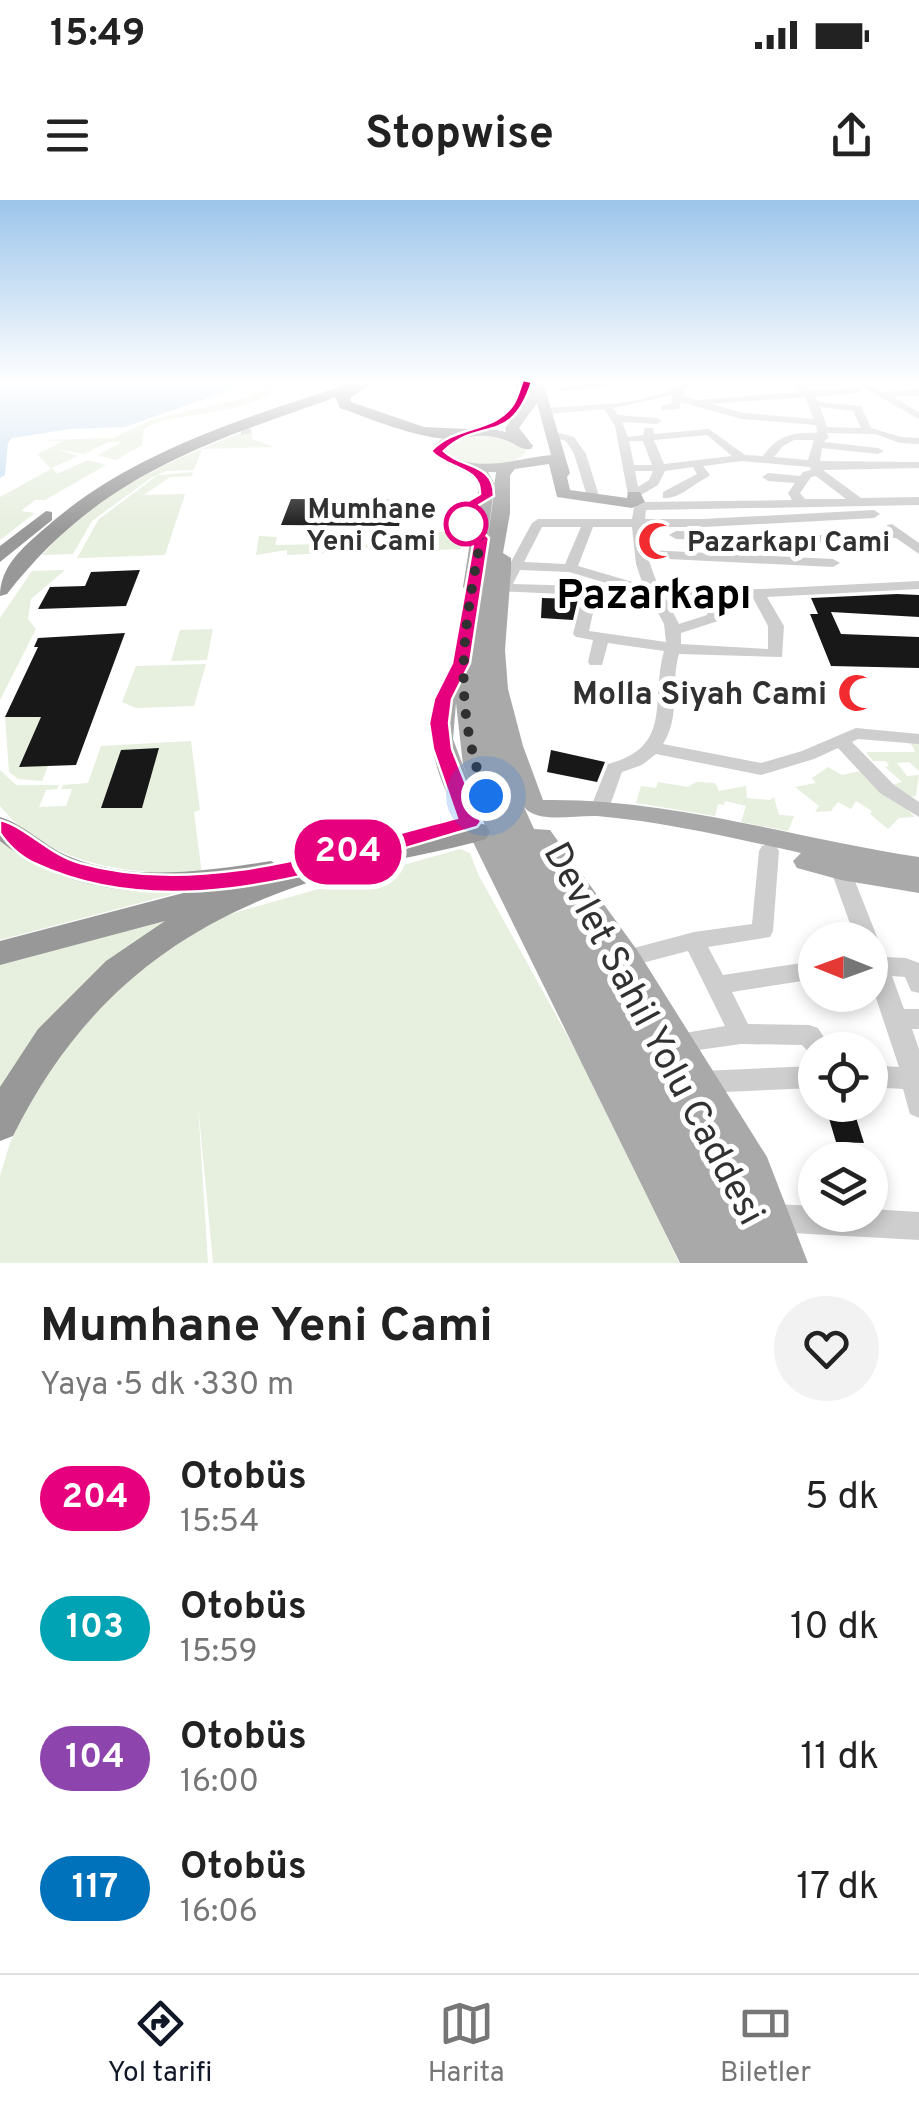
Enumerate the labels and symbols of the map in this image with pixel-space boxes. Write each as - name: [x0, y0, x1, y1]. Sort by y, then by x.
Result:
- place label: Mumhane Yeni Cami: [306, 493, 436, 561]
- marker: Mumhane Yeni Cami: [445, 503, 487, 545]
- mosque icon: Pazarkapı Cami: [636, 520, 678, 562]
- place label: Pazarkapı Cami: [687, 526, 890, 562]
- district label: Pazarkapı: [556, 571, 752, 624]
- mosque icon: Molla Siyah Cami: [836, 672, 878, 714]
- place label: Molla Siyah Cami: [572, 676, 827, 716]
- your location: [461, 771, 511, 821]
- line badge: 204: [290, 820, 406, 884]
- street label: Devlet Sahil Yolu Caddesi: [530, 835, 774, 1235]
- north arrow: [798, 922, 888, 1012]

